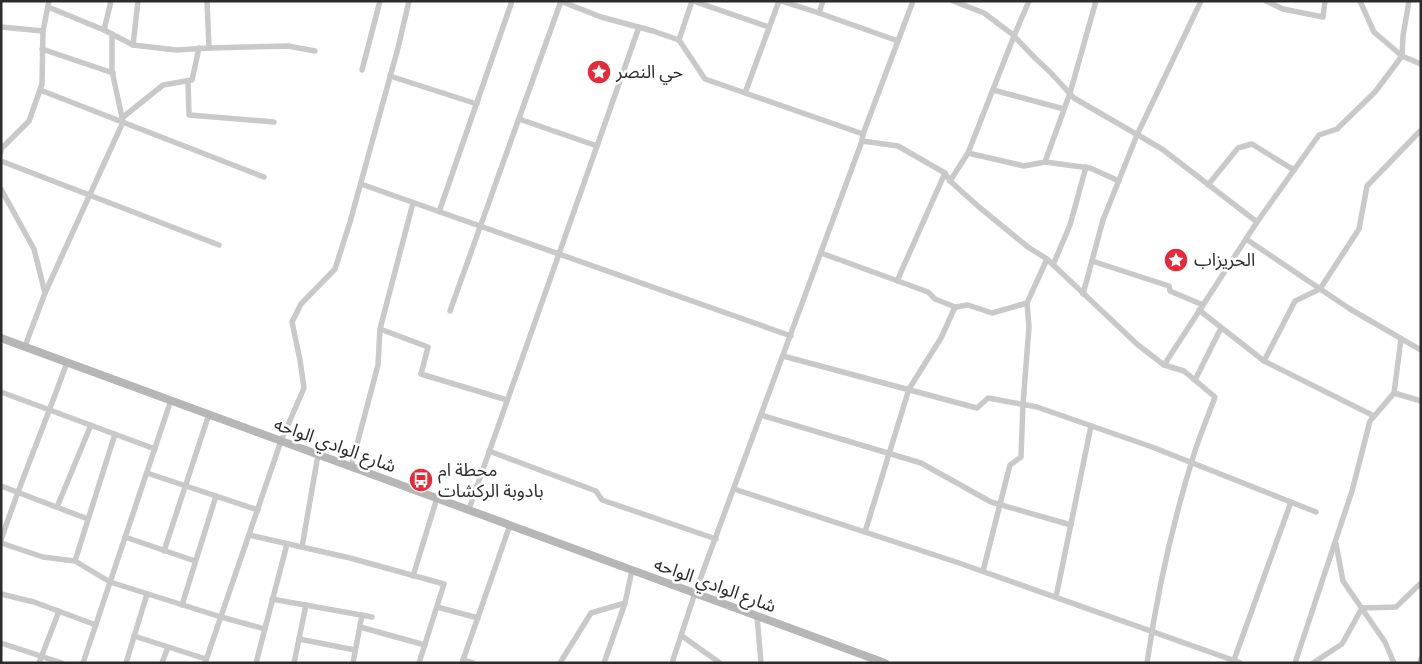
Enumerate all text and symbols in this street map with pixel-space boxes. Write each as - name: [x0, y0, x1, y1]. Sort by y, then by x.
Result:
- place icon: حي النصر: [586, 59, 612, 85]
- place label: حي النصر: [615, 60, 683, 85]
- place icon: الحريزاب: [1163, 247, 1189, 273]
- place label: الحريزاب: [1194, 248, 1255, 271]
- street label: شارع الوادي الواحه: [270, 412, 399, 480]
- place label: محطة ام بادوبة الركشات: [438, 458, 544, 502]
- bus stop icon: محطة ام بادوبة الركشات: [408, 467, 434, 493]
- street label: شارع الوادي الواحه: [650, 552, 779, 620]

